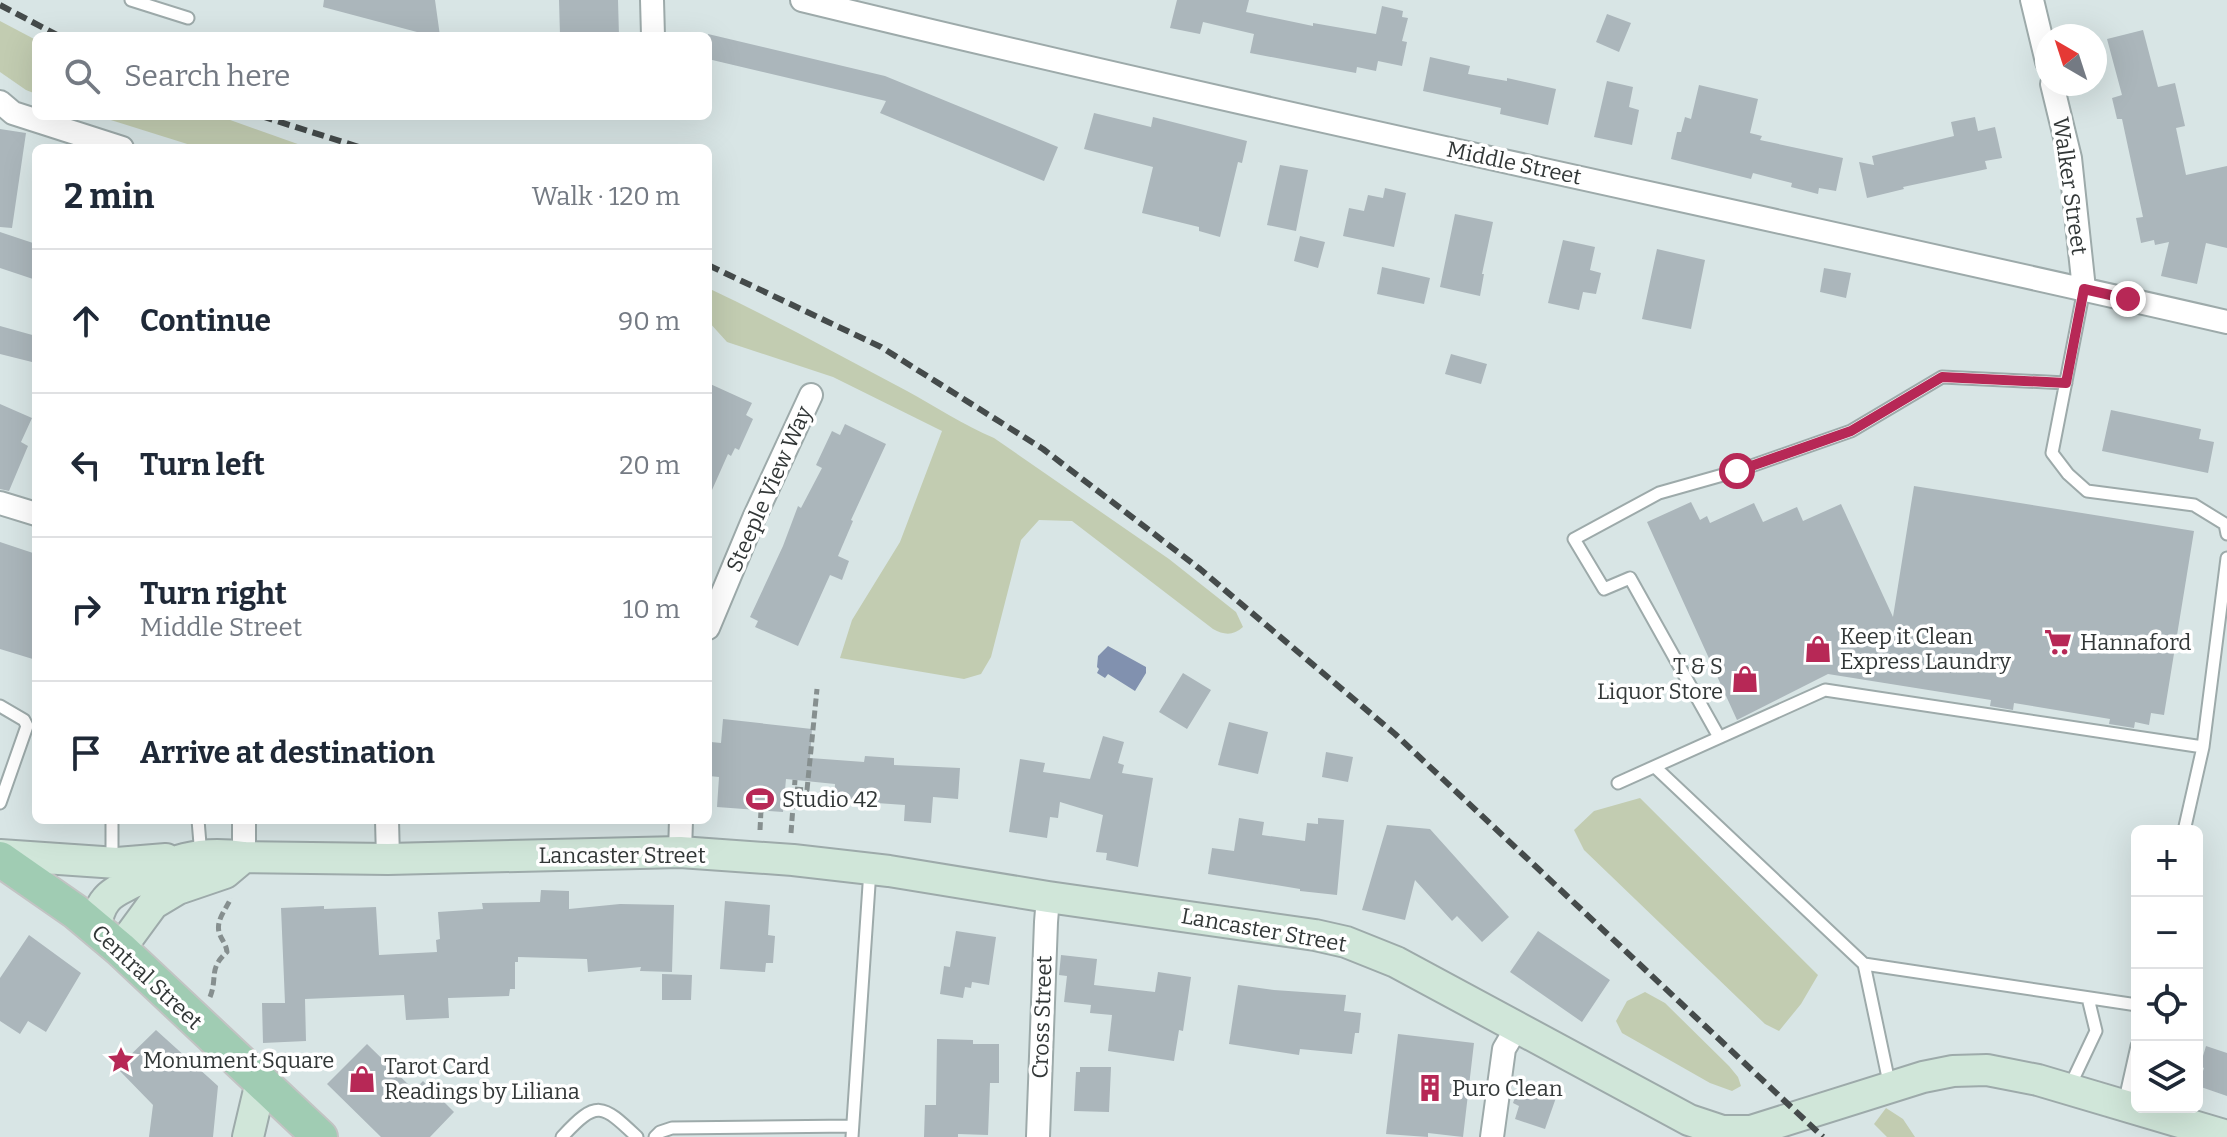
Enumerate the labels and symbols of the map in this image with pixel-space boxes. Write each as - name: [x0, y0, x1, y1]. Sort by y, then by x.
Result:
- north arrow: [2035, 24, 2107, 96]
- street label: Walker Street: [2047, 115, 2093, 257]
- street label: Middle Street: [1444, 136, 1584, 190]
- route end: [2110, 281, 2146, 317]
- street label: Steeple View Way: [720, 402, 818, 576]
- route start: [1719, 453, 1755, 489]
- place label: Keep it Clean Express Laundry: [1840, 623, 2011, 675]
- supermarket icon: Hannaford: [2043, 627, 2073, 657]
- place label: Hannaford: [2080, 629, 2191, 656]
- shop icon: Keep it Clean Express Laundry: [1803, 634, 1833, 664]
- place label: T & S Liquor Store: [1597, 653, 1723, 705]
- shop icon: T & S Liquor Store: [1730, 664, 1760, 694]
- sports icon: Studio 42: [745, 784, 775, 814]
- place label: Studio 42: [782, 786, 878, 813]
- street label: Lancaster Street: [538, 842, 706, 869]
- street label: Lancaster Street: [1179, 902, 1349, 958]
- street label: Central Street: [86, 919, 208, 1035]
- street label: Cross Street: [1026, 955, 1058, 1079]
- place icon: Monument Square: [106, 1045, 136, 1075]
- place label: Monument Square: [143, 1047, 334, 1074]
- place label: Tarot Card Readings by Liliana: [384, 1053, 580, 1105]
- shop icon: Tarot Card Readings by Liliana: [347, 1064, 377, 1094]
- building icon: Puro Clean: [1415, 1073, 1445, 1103]
- place label: Puro Clean: [1452, 1075, 1563, 1102]

